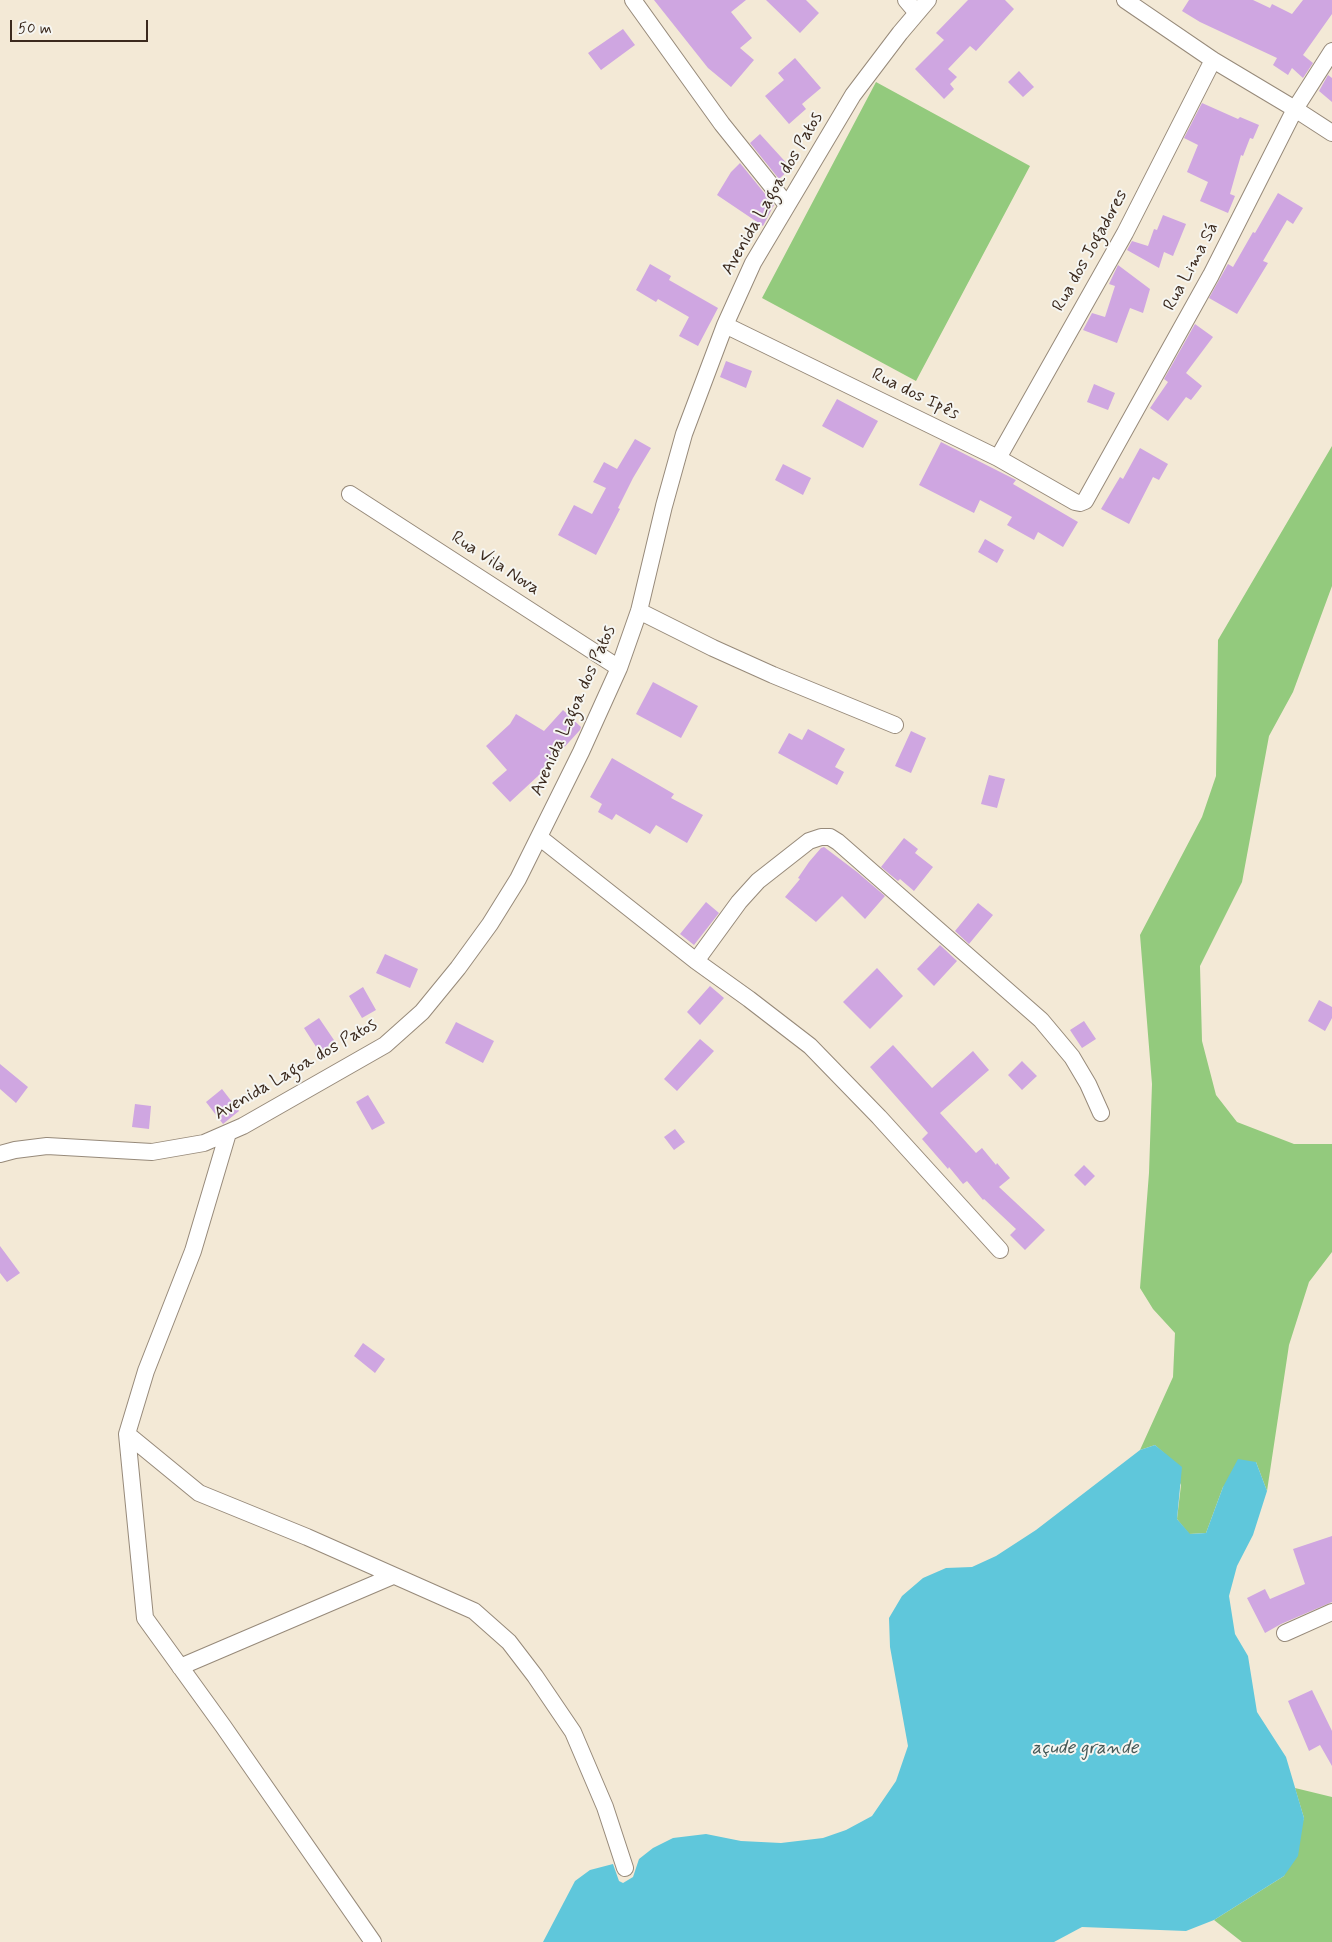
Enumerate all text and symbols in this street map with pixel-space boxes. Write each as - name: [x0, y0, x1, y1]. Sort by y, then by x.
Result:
- scale bar: [12, 10, 150, 42]
- text: 50 m: [18, 19, 52, 39]
- street label: Avenida Lagoa dos Patos: [718, 109, 828, 279]
- street label: Rua dos Jogadores: [1049, 186, 1133, 316]
- street label: Rua Lima Sá: [1160, 219, 1224, 315]
- street label: Rua dos Ipês: [868, 365, 962, 425]
- street label: Rua Vila Nova: [447, 527, 543, 601]
- street label: Avenida Lagoa dos Patos: [527, 622, 621, 800]
- street label: Avenida Lagoa dos Patos: [211, 1015, 381, 1125]
- water label: açude grande: [1032, 1738, 1138, 1760]

